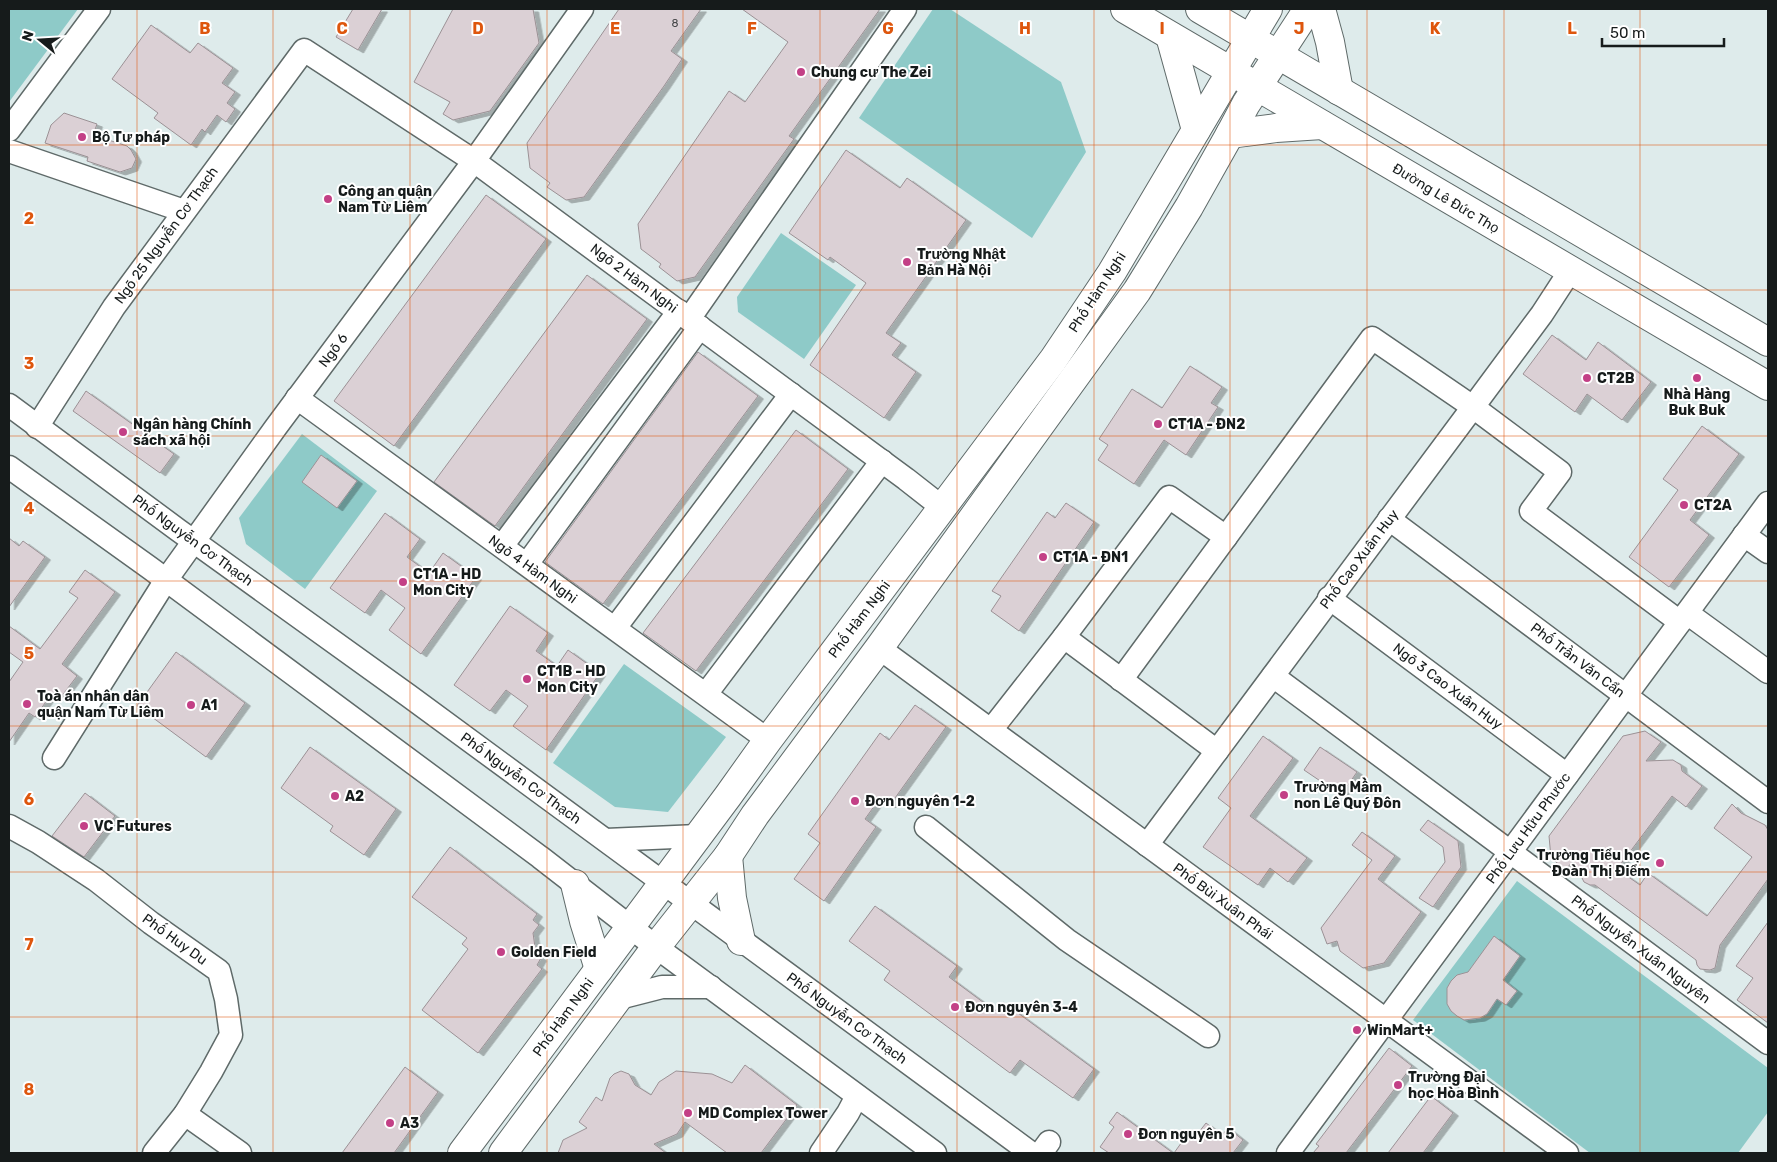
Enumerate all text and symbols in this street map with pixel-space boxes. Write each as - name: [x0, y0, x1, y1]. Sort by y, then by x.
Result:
- north arrow: [15, 15, 65, 65]
- scale bar: [1602, 15, 1724, 47]
- house number: 8: [672, 17, 679, 30]
- text: B: [199, 19, 211, 38]
- text: C: [336, 19, 348, 38]
- text: D: [472, 19, 484, 38]
- text: E: [610, 19, 620, 38]
- text: F: [747, 19, 757, 38]
- text: G: [882, 19, 894, 38]
- text: H: [1019, 19, 1031, 38]
- text: I: [1159, 19, 1165, 38]
- text: J: [1294, 19, 1304, 38]
- text: K: [1430, 19, 1441, 38]
- text: L: [1567, 19, 1577, 38]
- text: 50 m: [1610, 24, 1645, 42]
- text: N: [18, 29, 38, 44]
- place label: Chung cư The Zei: [811, 64, 931, 81]
- marker: Chung cư The Zei: [795, 66, 807, 78]
- place label: Bộ Tư pháp: [92, 129, 170, 146]
- marker: Bộ Tư pháp: [76, 131, 88, 143]
- street label: Đường Lê Đức Thọ: [1389, 160, 1502, 237]
- street label: Ngõ 25 Nguyễn Cơ Thạch: [110, 163, 222, 307]
- place label: Công an quận Nam Từ Liêm: [338, 183, 432, 216]
- marker: Công an quận Nam Từ Liêm: [322, 193, 334, 205]
- text: 2: [24, 209, 34, 228]
- street label: Ngõ 2 Hàm Nghi: [587, 240, 681, 317]
- place label: Trường Nhật Bản Hà Nội: [917, 246, 1006, 279]
- street label: Phố Hàm Nghi: [1064, 248, 1130, 336]
- marker: Trường Nhật Bản Hà Nội: [901, 256, 913, 268]
- street label: Ngõ 6: [315, 330, 352, 371]
- text: 3: [24, 354, 34, 373]
- place label: CT2B: [1597, 370, 1635, 387]
- marker: CT2B: [1581, 372, 1593, 384]
- marker: Nhà Hàng Buk Buk: [1691, 372, 1703, 384]
- place label: Nhà Hàng Buk Buk: [1664, 386, 1731, 419]
- place label: Ngân hàng Chính sách xã hội: [133, 416, 251, 449]
- place label: CT1A - ĐN2: [1168, 416, 1245, 433]
- marker: CT1A - ĐN2: [1152, 418, 1164, 430]
- marker: Ngân hàng Chính sách xã hội: [117, 426, 129, 438]
- street label: Phố Nguyễn Cơ Thạch: [129, 490, 257, 590]
- place label: CT2A: [1694, 497, 1732, 514]
- text: 4: [24, 499, 35, 518]
- marker: CT2A: [1678, 499, 1690, 511]
- street label: Phố Cao Xuân Huy: [1316, 505, 1403, 612]
- street label: Ngõ 4 Hàm Nghi: [485, 532, 580, 607]
- place label: CT1A - ĐN1: [1053, 549, 1128, 566]
- marker: CT1A - ĐN1: [1037, 551, 1049, 563]
- place label: CT1A - HD Mon City: [413, 566, 481, 599]
- marker: CT1A - HD Mon City: [397, 576, 409, 588]
- street label: Phố Hàm Nghi: [824, 577, 894, 661]
- street label: Phố Trần Văn Cẩn: [1527, 619, 1629, 701]
- street label: Ngõ 3 Cao Xuân Huy: [1390, 640, 1506, 733]
- text: 5: [24, 644, 34, 663]
- place label: CT1B - HD Mon City: [537, 663, 605, 696]
- marker: CT1B - HD Mon City: [521, 673, 533, 685]
- place label: Toà án nhân dân quận Nam Từ Liêm: [37, 688, 164, 721]
- place label: A1: [201, 697, 217, 714]
- marker: Toà án nhân dân quận Nam Từ Liêm: [21, 698, 33, 710]
- marker: A1: [185, 699, 197, 711]
- street label: Phố Nguyễn Cơ Thạch: [457, 728, 585, 828]
- street label: Phố Lưu Hữu Phước: [1482, 769, 1575, 887]
- place label: Trường Mầm non Lê Quý Đôn: [1294, 777, 1401, 812]
- place label: A2: [345, 788, 364, 805]
- marker: Trường Mầm non Lê Quý Đôn: [1278, 789, 1290, 801]
- text: 6: [24, 790, 34, 809]
- marker: A2: [329, 790, 341, 802]
- place label: Đơn nguyên 1-2: [865, 793, 975, 810]
- marker: Đơn nguyên 1-2: [849, 795, 861, 807]
- place label: VC Futures: [94, 818, 172, 835]
- marker: VC Futures: [78, 820, 90, 832]
- place label: Trường Tiểu học Đoàn Thị Điểm: [1537, 847, 1650, 880]
- marker: Trường Tiểu học Đoàn Thị Điểm: [1654, 857, 1666, 869]
- street label: Phố Bùi Xuân Phái: [1170, 859, 1276, 943]
- street label: Phố Nguyễn Xuân Nguyên: [1568, 891, 1714, 1007]
- street label: Phố Huy Du: [139, 909, 211, 969]
- text: 7: [24, 935, 34, 954]
- place label: Golden Field: [511, 944, 597, 961]
- marker: Golden Field: [495, 946, 507, 958]
- street label: Phố Nguyễn Cơ Thạch: [783, 968, 911, 1068]
- street label: Phố Hàm Nghi: [529, 974, 597, 1060]
- place label: Đơn nguyên 3-4: [965, 999, 1078, 1016]
- marker: Đơn nguyên 3-4: [949, 1001, 961, 1013]
- place label: WinMart+: [1367, 1022, 1433, 1039]
- marker: WinMart+: [1351, 1024, 1363, 1036]
- place label: Trường Đại học Hòa Bình: [1408, 1069, 1499, 1102]
- marker: Trường Đại học Hòa Bình: [1392, 1079, 1404, 1091]
- text: 8: [24, 1080, 35, 1099]
- place label: MD Complex Tower: [698, 1105, 828, 1122]
- marker: MD Complex Tower: [682, 1107, 694, 1119]
- place label: A3: [400, 1115, 419, 1132]
- marker: A3: [384, 1117, 396, 1129]
- place label: Đơn nguyên 5: [1138, 1126, 1235, 1143]
- marker: Đơn nguyên 5: [1122, 1128, 1134, 1140]

